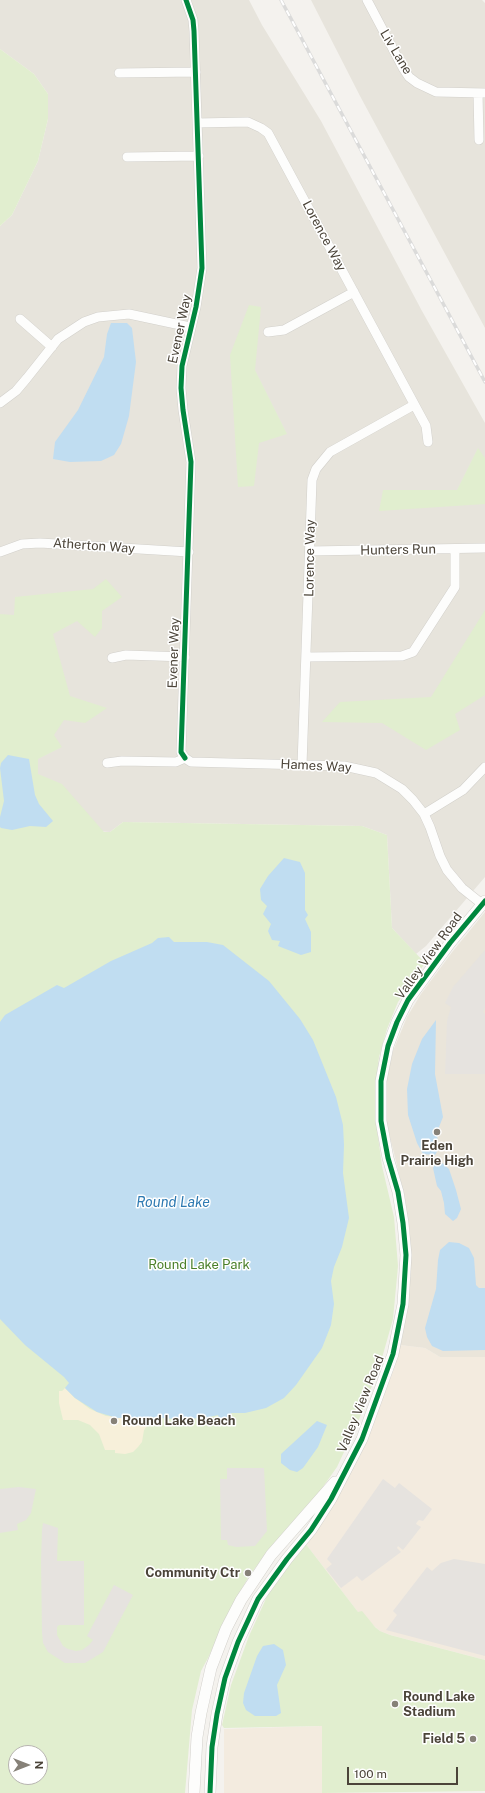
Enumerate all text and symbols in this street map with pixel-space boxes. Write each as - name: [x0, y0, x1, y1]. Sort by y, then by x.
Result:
- street label: Liv Lane: [376, 27, 416, 77]
- street label: Lorence Way: [299, 198, 349, 274]
- street label: Evener Way: [165, 293, 195, 365]
- street label: Lorence Way: [302, 519, 318, 597]
- street label: Atherton Way: [53, 535, 135, 557]
- street label: Hunters Run: [360, 542, 436, 558]
- street label: Evener Way: [165, 617, 183, 689]
- street label: Hames Way: [280, 756, 352, 776]
- street label: Valley View Road: [392, 910, 466, 1002]
- marker: Eden Prairie High: [432, 1127, 442, 1137]
- place label: Eden Prairie High: [400, 1138, 474, 1169]
- water label: Round Lake: [136, 1195, 210, 1211]
- park label: Round Lake Park: [148, 1257, 250, 1273]
- street label: Valley View Road: [334, 1353, 388, 1455]
- place label: Round Lake Beach: [122, 1413, 236, 1429]
- marker: Round Lake Beach: [109, 1416, 119, 1426]
- place label: Community Ctr: [145, 1565, 240, 1581]
- marker: Community Ctr: [243, 1568, 253, 1578]
- place label: Round Lake Stadium: [403, 1689, 475, 1720]
- marker: Round Lake Stadium: [390, 1699, 400, 1709]
- place label: Field 5: [423, 1731, 465, 1747]
- marker: Field 5: [468, 1734, 478, 1744]
- north arrow: [8, 1745, 48, 1785]
- scale bar: [349, 1759, 460, 1785]
- text: N: [33, 1761, 45, 1769]
- text: 100 m: [354, 1767, 387, 1781]

